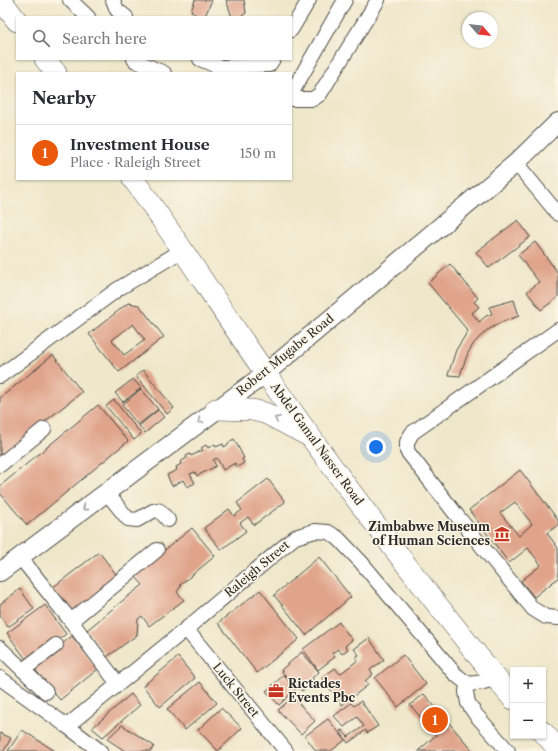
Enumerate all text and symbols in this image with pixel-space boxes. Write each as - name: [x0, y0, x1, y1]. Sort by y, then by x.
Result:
- north arrow: [462, 12, 498, 48]
- search box: [16, 16, 292, 60]
- icon: search: [30, 27, 52, 49]
- text: Search here: [62, 29, 147, 48]
- text: Nearby: [32, 88, 96, 108]
- text: Investment House: [70, 135, 210, 154]
- text: 1: [42, 145, 48, 161]
- text: 150 m: [240, 145, 276, 161]
- text: Place · Raleigh Street: [70, 154, 201, 170]
- street label: Robert Mugabe Road: [233, 310, 337, 399]
- street label: Abdel Gamal Nasser Road: [267, 379, 367, 509]
- one-way arrow: [198, 416, 205, 423]
- one-way arrow: [274, 416, 281, 424]
- your location: [366, 437, 386, 457]
- one-way arrow: [83, 503, 90, 510]
- place label: Zimbabwe Museum of Human Sciences: [368, 519, 490, 548]
- museum icon: Zimbabwe Museum of Human Sciences: [493, 525, 511, 543]
- street label: Raleigh Street: [221, 537, 293, 600]
- street label: Luck Street: [210, 660, 263, 720]
- map controls: [510, 667, 546, 739]
- button: +: [510, 667, 546, 703]
- place label: Rictades Events Pbc: [288, 676, 356, 705]
- office icon: Rictades Events Pbc: [267, 682, 285, 700]
- button: −: [510, 703, 546, 739]
- pin: 1: [422, 705, 448, 735]

